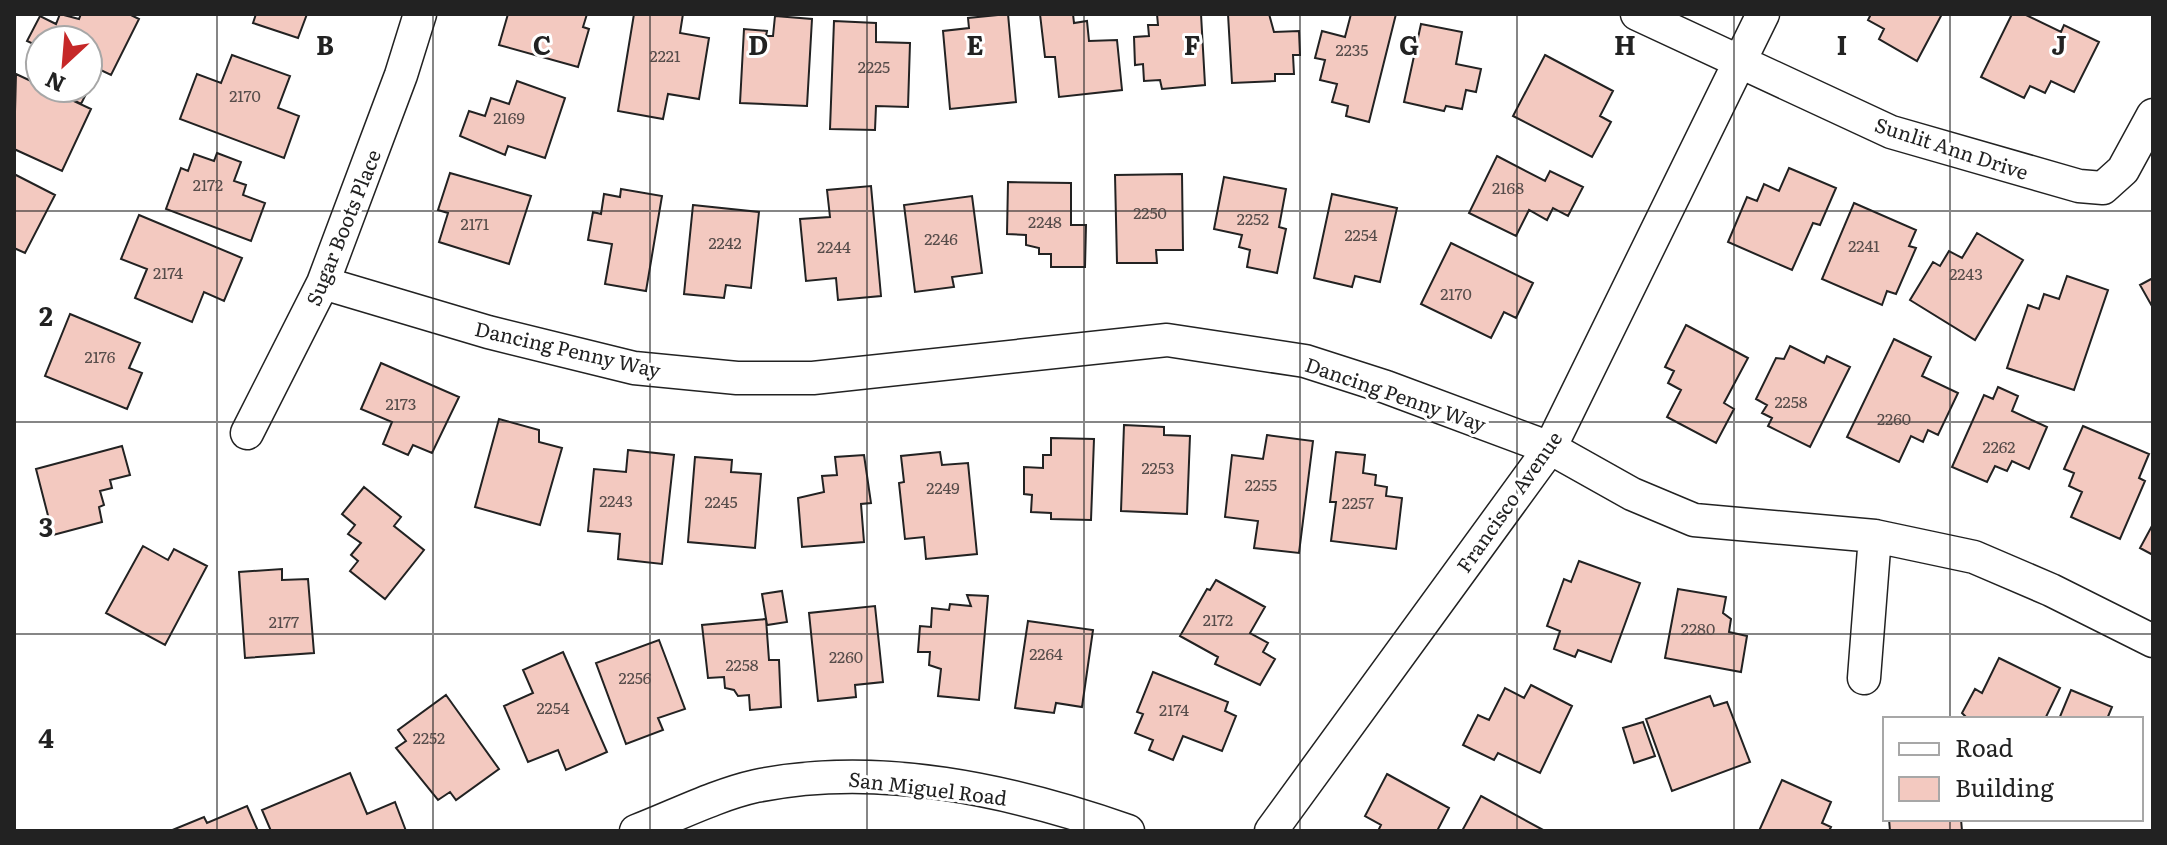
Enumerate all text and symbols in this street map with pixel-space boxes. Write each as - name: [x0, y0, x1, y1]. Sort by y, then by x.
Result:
- north arrow: [24, 24, 104, 104]
- text: B: [316, 24, 334, 63]
- text: C: [533, 24, 551, 63]
- text: D: [748, 24, 768, 63]
- text: E: [966, 24, 984, 63]
- text: F: [1184, 24, 1200, 63]
- text: G: [1399, 24, 1419, 63]
- text: H: [1614, 24, 1636, 63]
- text: I: [1837, 24, 1847, 63]
- text: J: [2052, 24, 2067, 63]
- house number: 2235: [1336, 37, 1368, 61]
- house number: 2221: [650, 43, 681, 67]
- house number: 2225: [858, 54, 890, 78]
- text: N: [39, 64, 70, 102]
- house number: 2170: [229, 83, 261, 107]
- house number: 2169: [493, 105, 525, 129]
- street label: Sunlit Ann Drive: [1871, 108, 2033, 186]
- street label: Sugar Boots Place: [297, 144, 387, 310]
- house number: 2172: [193, 172, 223, 196]
- house number: 2168: [1492, 175, 1524, 199]
- house number: 2250: [1133, 200, 1167, 224]
- house number: 2252: [1237, 206, 1269, 230]
- house number: 2248: [1028, 209, 1062, 233]
- house number: 2171: [461, 211, 490, 235]
- house number: 2254: [1344, 222, 1378, 246]
- house number: 2246: [924, 226, 958, 250]
- house number: 2242: [708, 230, 742, 254]
- house number: 2241: [1848, 233, 1880, 257]
- house number: 2244: [817, 234, 851, 258]
- house number: 2174: [153, 260, 183, 284]
- house number: 2243: [1949, 261, 1983, 285]
- house number: 2170: [1440, 281, 1472, 305]
- text: 2: [39, 295, 53, 334]
- street label: Dancing Penny Way: [472, 312, 664, 384]
- house number: 2176: [85, 344, 116, 368]
- street label: Dancing Penny Way: [1301, 348, 1491, 438]
- house number: 2258: [1774, 389, 1808, 413]
- house number: 2173: [386, 391, 416, 415]
- house number: 2260: [1877, 406, 1911, 430]
- street label: Francisco Avenue: [1448, 424, 1568, 578]
- house number: 2262: [1983, 434, 2015, 458]
- house number: 2253: [1141, 455, 1175, 479]
- house number: 2255: [1245, 472, 1277, 496]
- house number: 2249: [926, 475, 960, 499]
- house number: 2243: [599, 488, 633, 512]
- house number: 2245: [704, 489, 738, 513]
- house number: 2257: [1342, 490, 1374, 514]
- text: 3: [39, 506, 53, 545]
- house number: 2172: [1203, 607, 1233, 631]
- house number: 2177: [269, 609, 299, 633]
- house number: 2280: [1681, 616, 1715, 640]
- house number: 2264: [1029, 641, 1063, 665]
- house number: 2260: [829, 644, 863, 668]
- house number: 2258: [725, 652, 759, 676]
- house number: 2256: [619, 665, 652, 689]
- house number: 2254: [536, 695, 570, 719]
- house number: 2174: [1159, 697, 1189, 721]
- text: 4: [38, 717, 54, 756]
- legend: [1883, 717, 2143, 821]
- house number: 2252: [413, 725, 445, 749]
- text: Road: [1955, 729, 2014, 764]
- street label: San Miguel Road: [847, 762, 1009, 812]
- text: Building: [1955, 769, 2054, 804]

